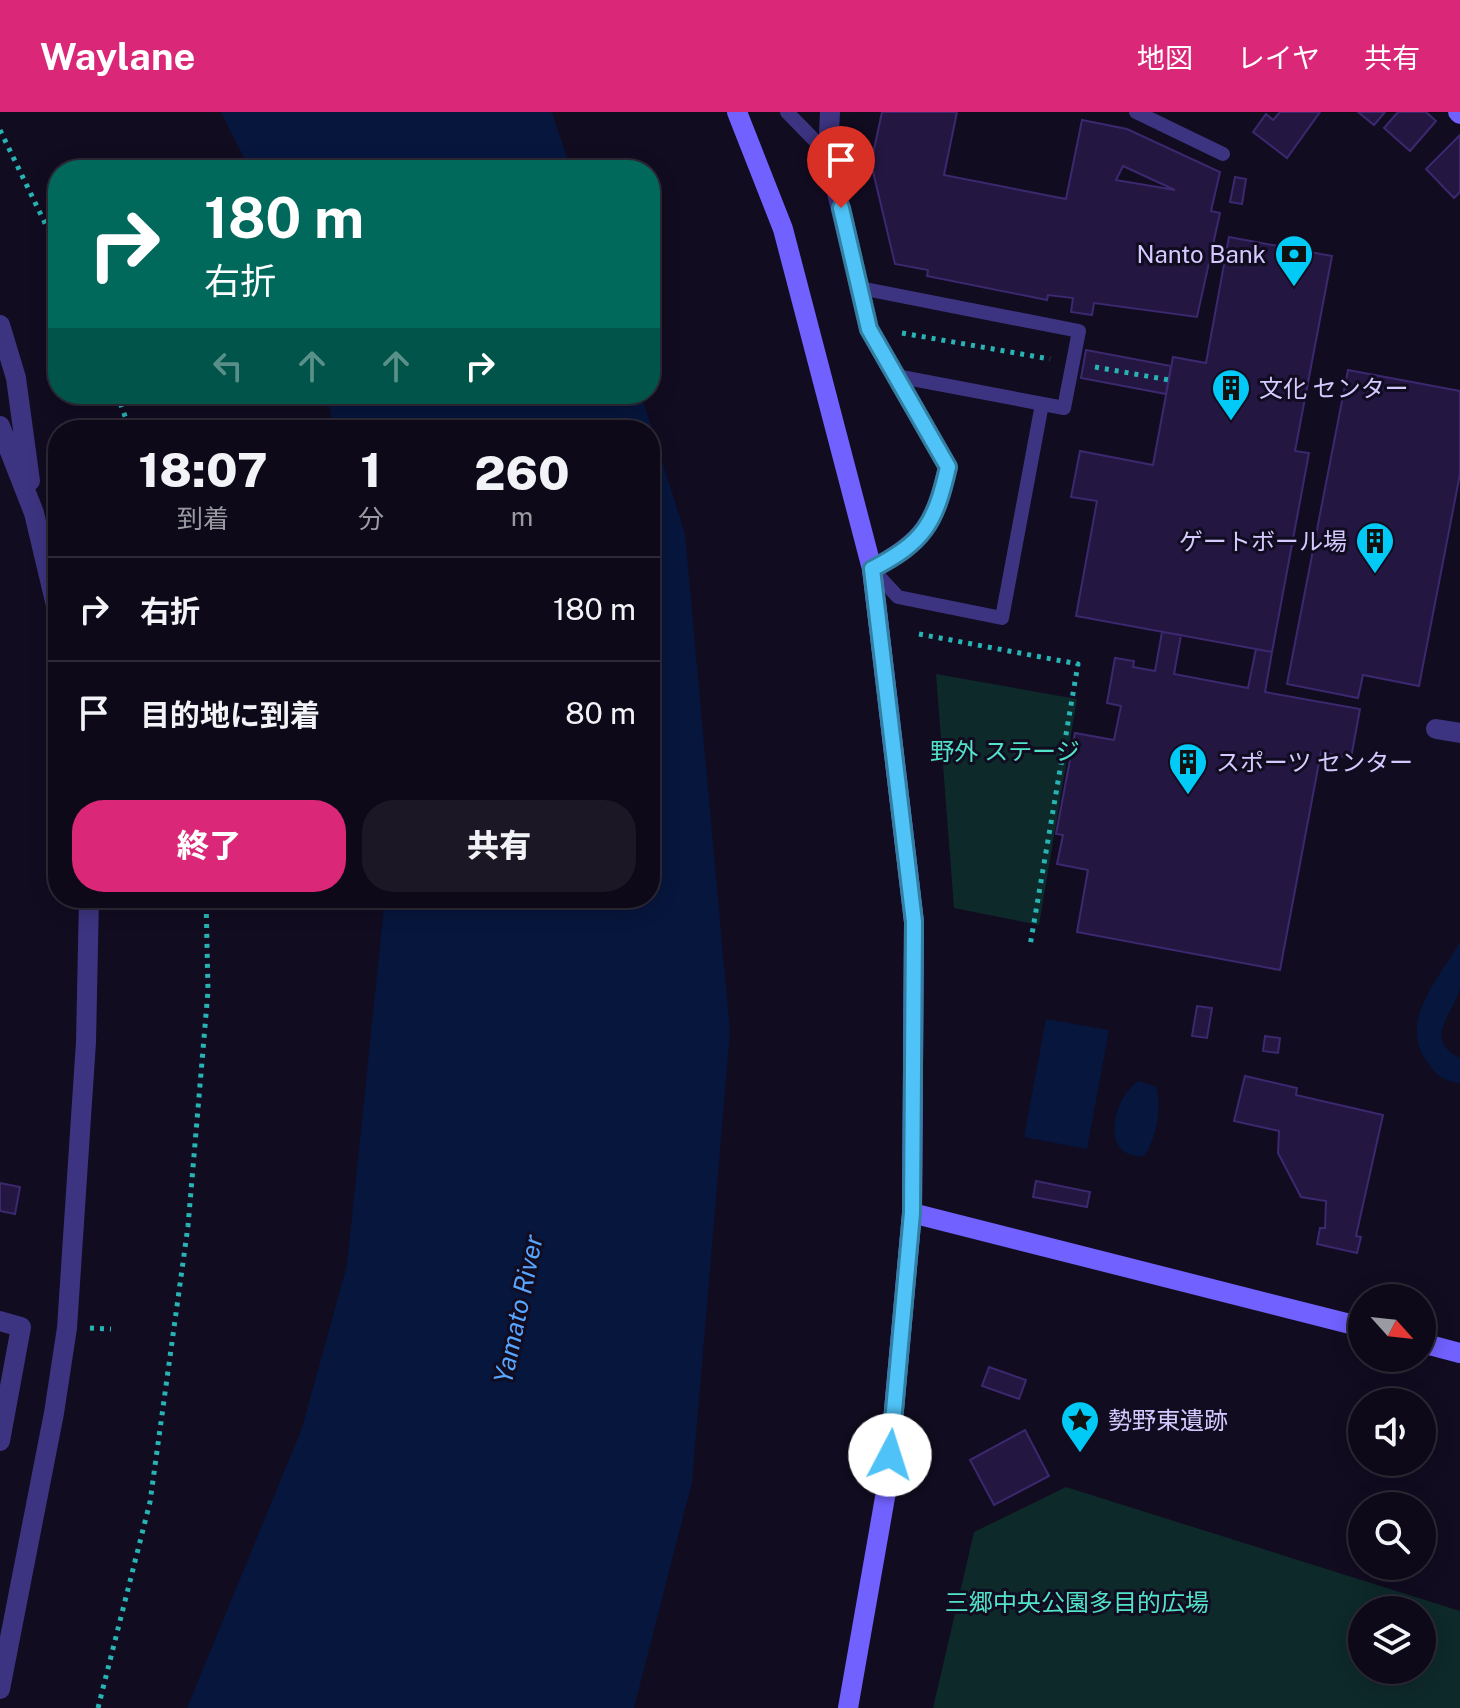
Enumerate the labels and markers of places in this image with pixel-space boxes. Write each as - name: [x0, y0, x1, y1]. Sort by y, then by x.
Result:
- pin: [807, 126, 875, 208]
- bank icon: Nanto Bank: [1273, 233, 1315, 288]
- place label: Nanto Bank: [1136, 240, 1266, 268]
- building icon: 文化 センター: [1210, 367, 1252, 422]
- place label: 文化 センター: [1259, 374, 1409, 402]
- building icon: ゲートボール場: [1354, 520, 1396, 575]
- place label: ゲートボール場: [1179, 527, 1347, 555]
- building icon: スポーツ センター: [1167, 741, 1209, 796]
- place label: スポーツ センター: [1216, 748, 1413, 776]
- place icon: 勢野東遺跡: [1059, 1399, 1101, 1454]
- place label: 勢野東遺跡: [1108, 1406, 1228, 1434]

